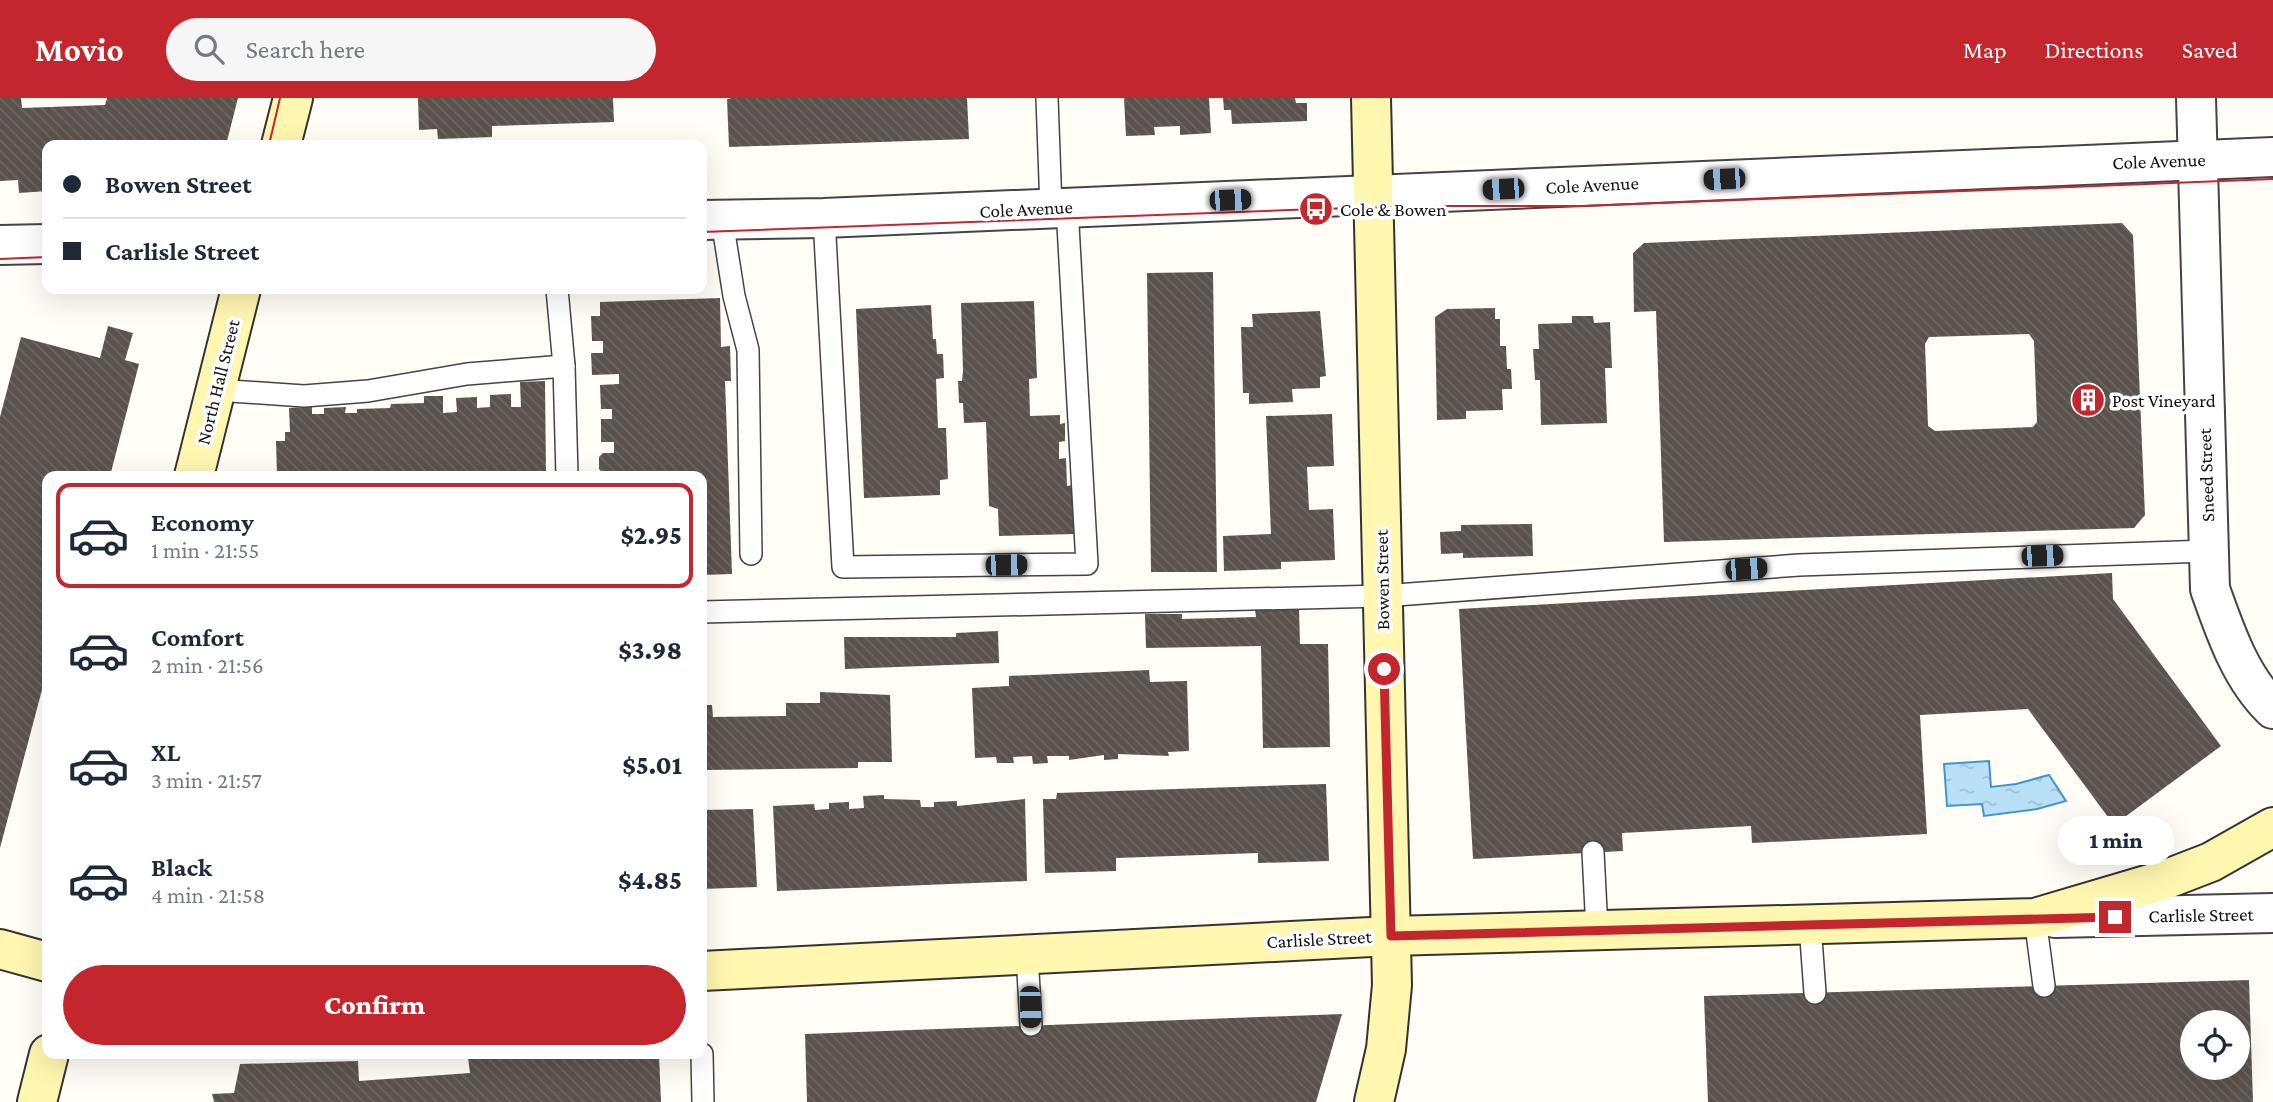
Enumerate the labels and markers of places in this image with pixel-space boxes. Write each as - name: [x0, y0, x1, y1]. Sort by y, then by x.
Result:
- bus stop icon: Cole & Bowen: [1297, 190, 1335, 228]
- place label: Cole & Bowen: [1340, 199, 1446, 220]
- building icon: Post Vineyard: [2069, 381, 2107, 419]
- place label: Post Vineyard: [2112, 390, 2216, 411]

